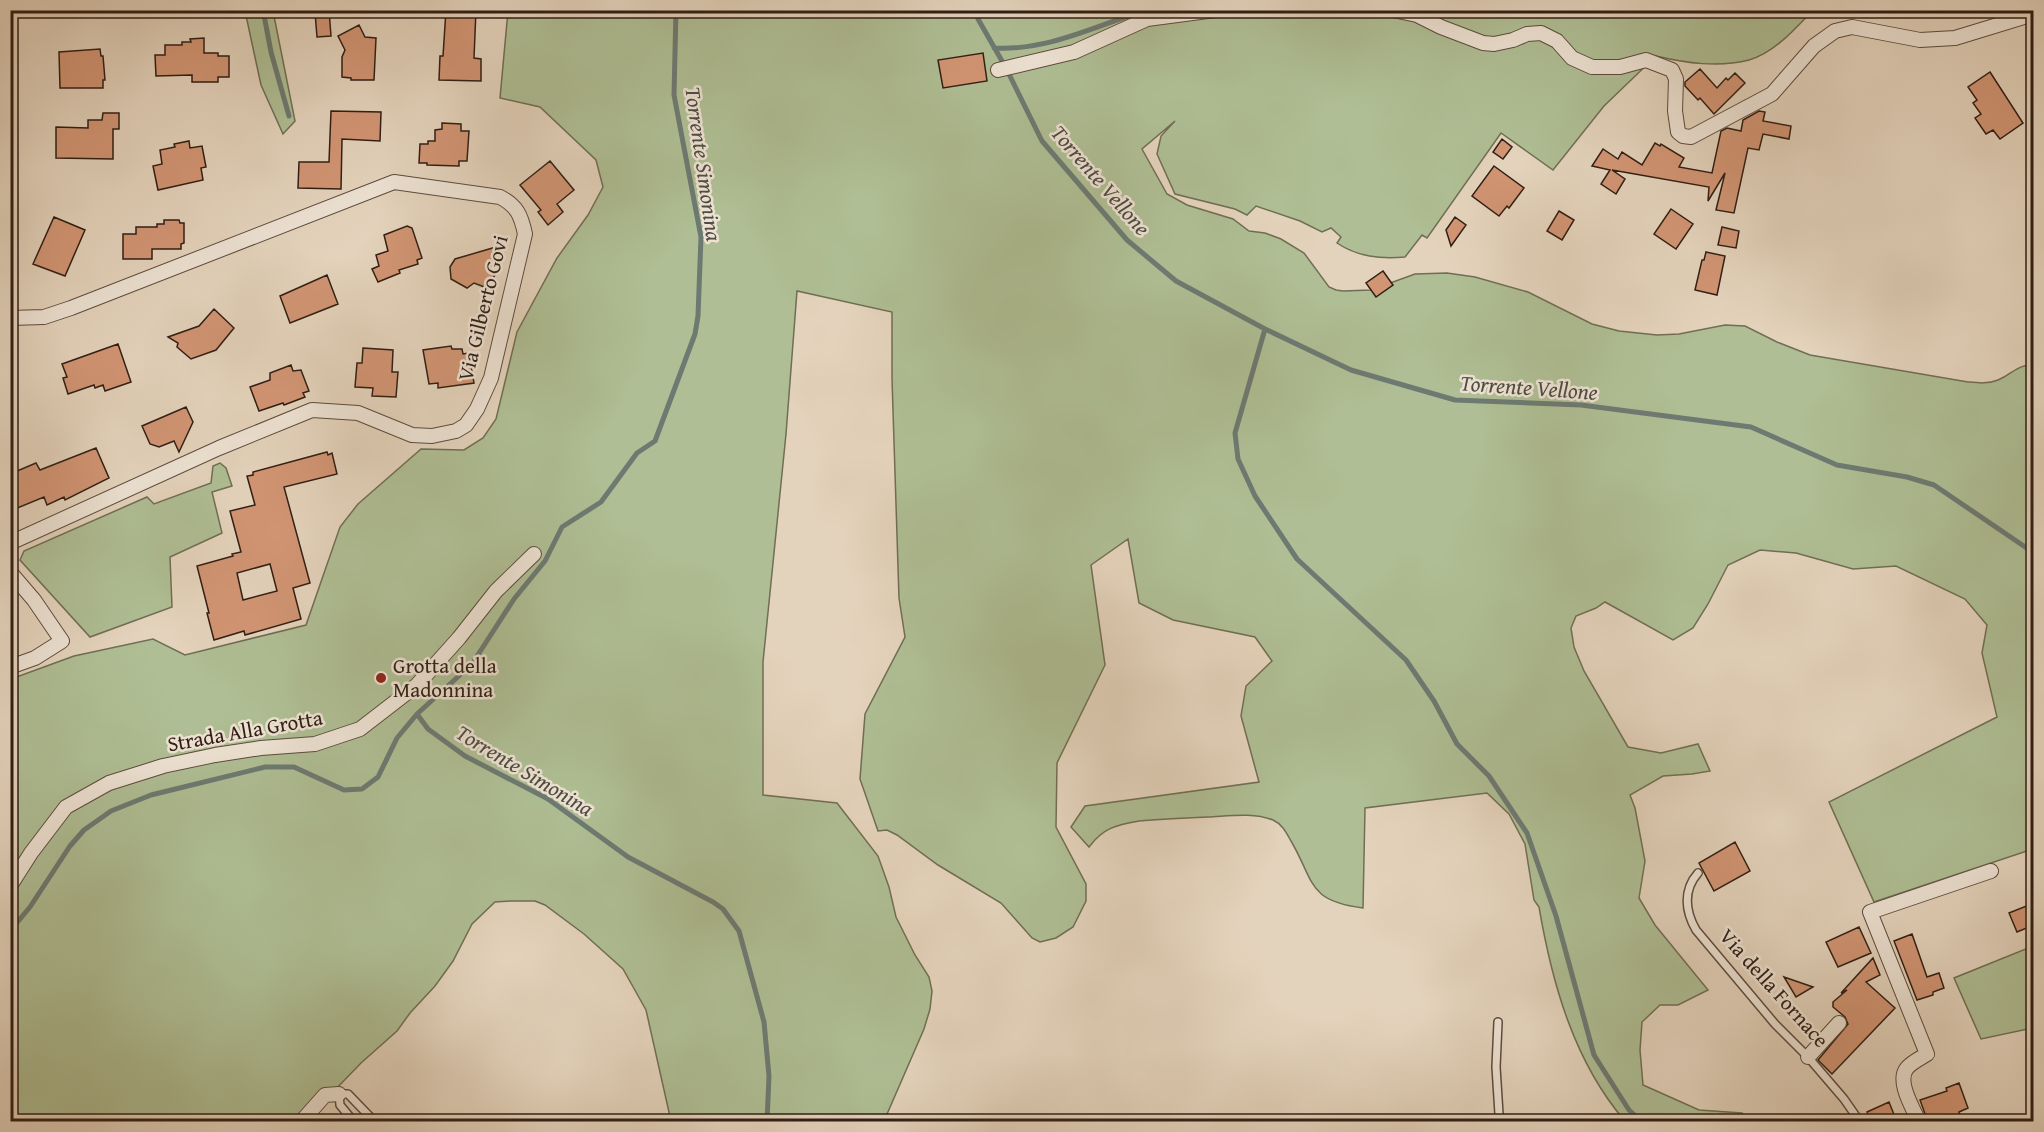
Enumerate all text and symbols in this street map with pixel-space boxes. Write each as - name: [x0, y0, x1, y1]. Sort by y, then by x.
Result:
- water label: Torrente Simonina: [677, 85, 731, 243]
- water label: Torrente Vellone: [1044, 118, 1158, 243]
- street label: Via Gilberto Govi: [449, 231, 516, 384]
- water label: Torrente Vellone: [1459, 366, 1599, 408]
- place label: Grotta della Madonnina: [393, 650, 497, 705]
- marker: Grotta della Madonnina: [374, 671, 388, 685]
- street label: Strada Alla Grotta: [165, 702, 325, 759]
- water label: Torrente Simonina: [450, 716, 600, 824]
- street label: Via della Fornace: [1712, 921, 1837, 1054]

